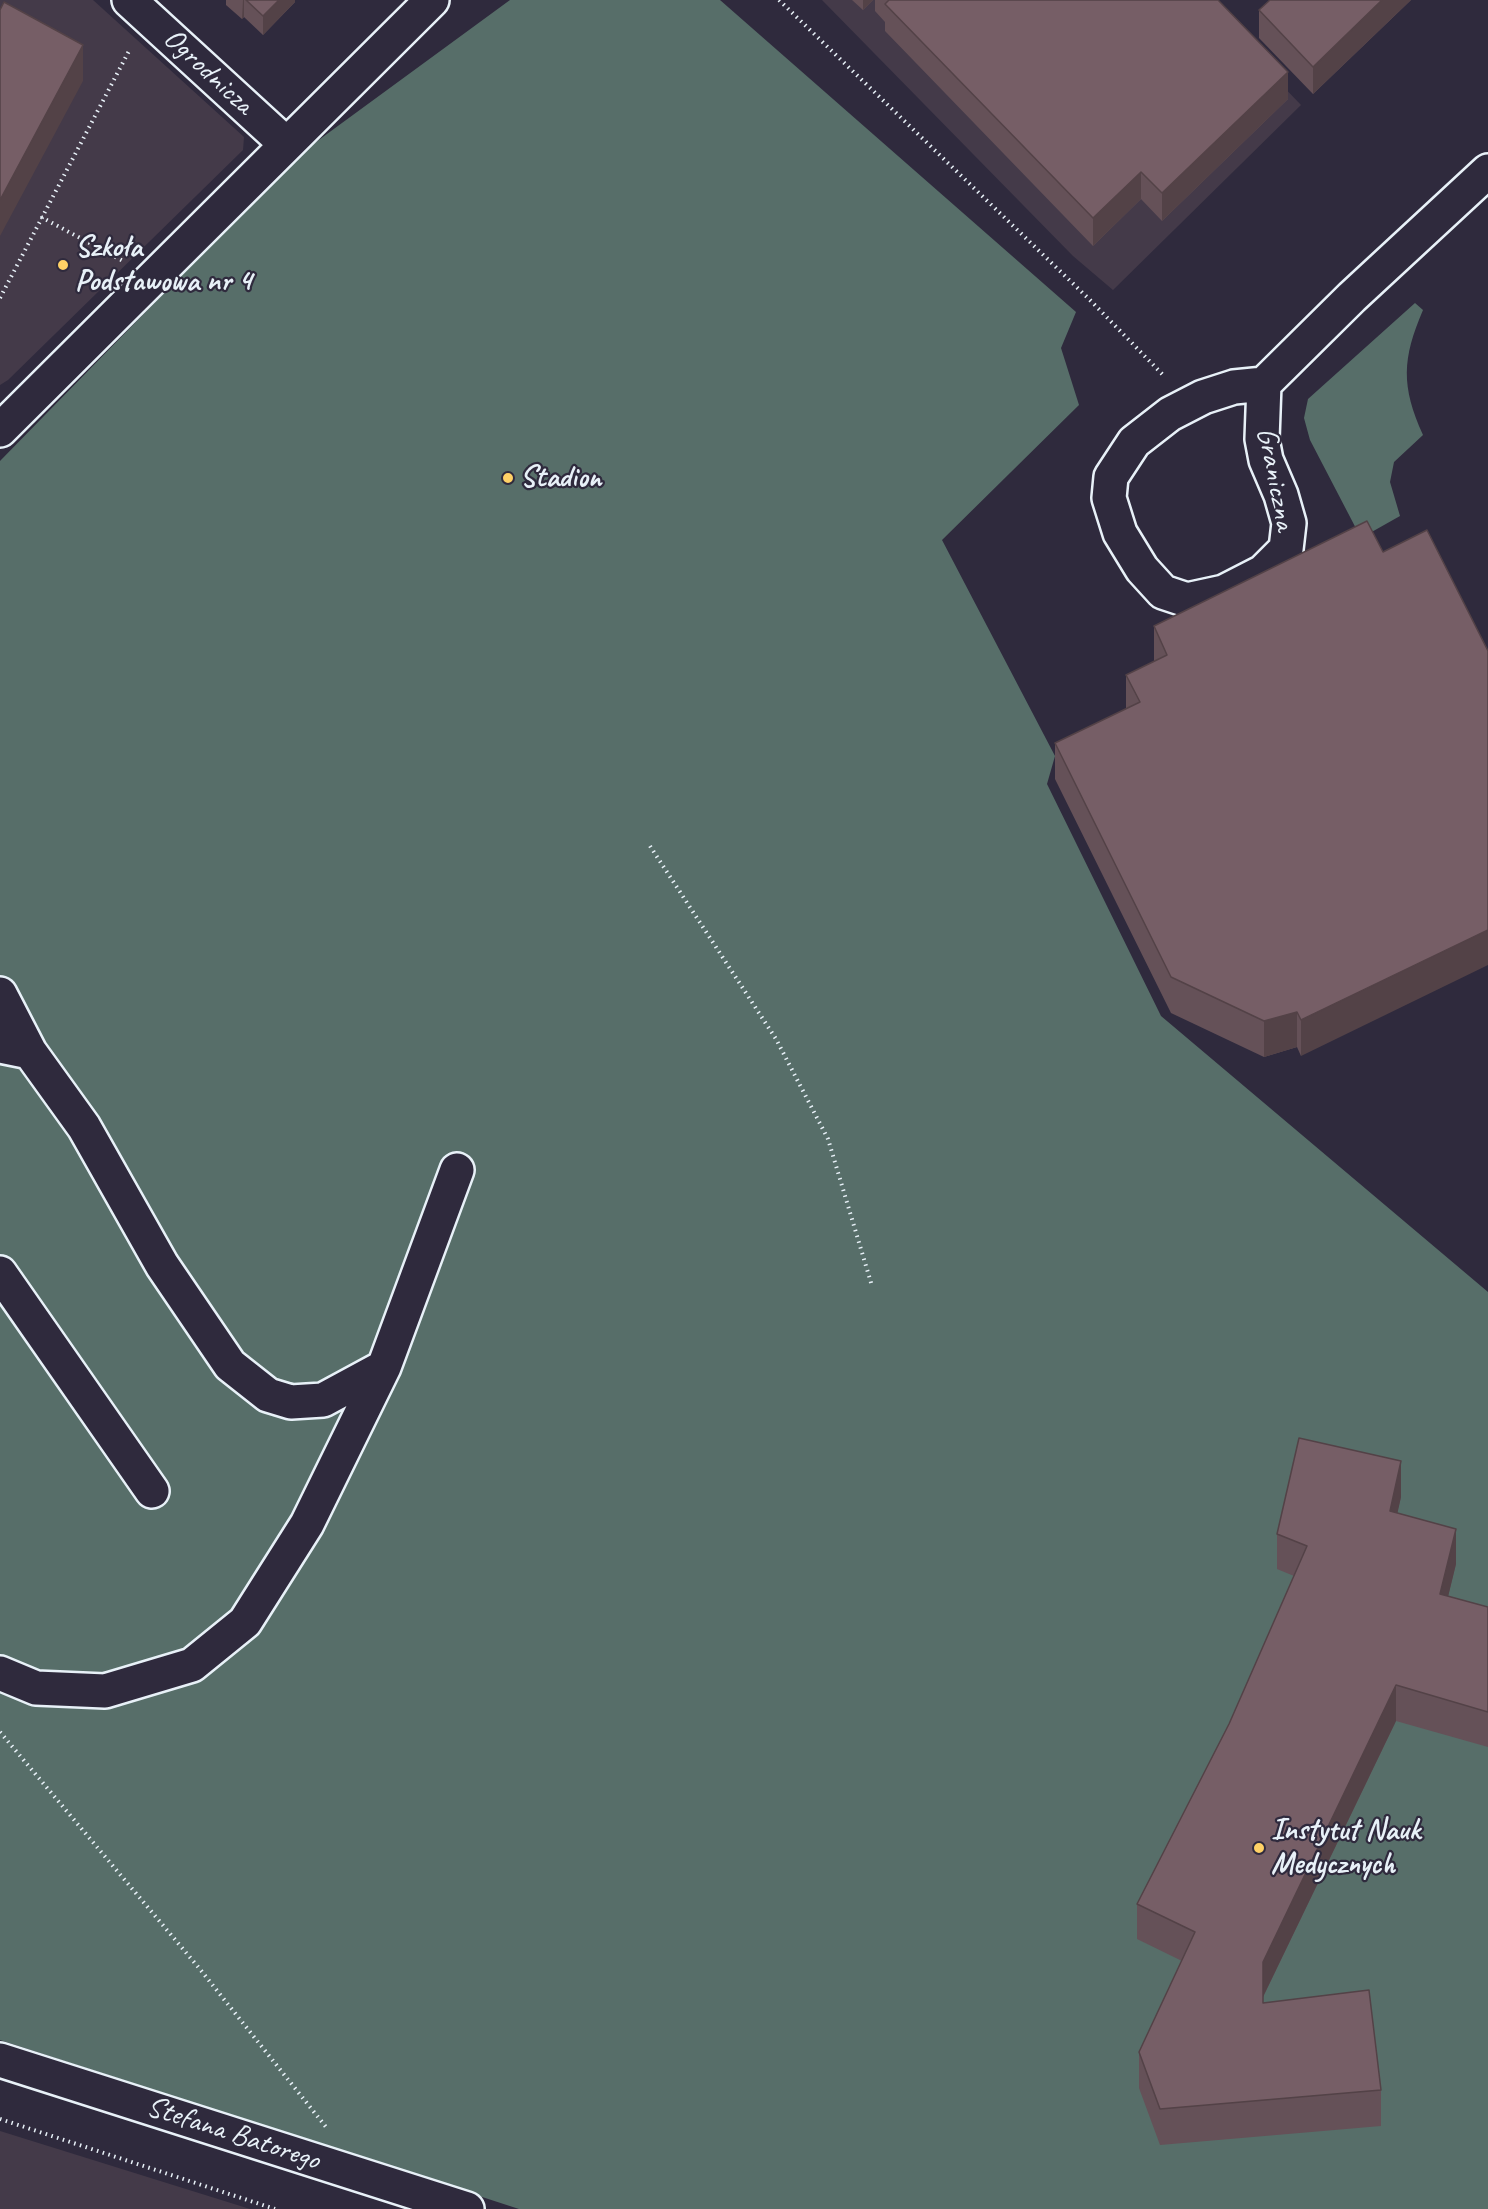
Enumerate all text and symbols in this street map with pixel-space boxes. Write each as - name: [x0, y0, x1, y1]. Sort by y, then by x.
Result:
- street label: Ogrodnicza: [155, 21, 261, 123]
- place label: Szkoła Podstawowa nr 4: [75, 230, 252, 300]
- marker: Szkoła Podstawowa nr 4: [56, 258, 70, 272]
- street label: Graniczna: [1247, 425, 1303, 533]
- place label: Stadion: [520, 460, 601, 496]
- marker: Stadion: [501, 471, 515, 485]
- place label: Instytut Nauk Medycznych: [1271, 1813, 1420, 1884]
- marker: Instytut Nauk Medycznych: [1252, 1841, 1266, 1855]
- street label: Stefana Batorego: [142, 2089, 324, 2179]

